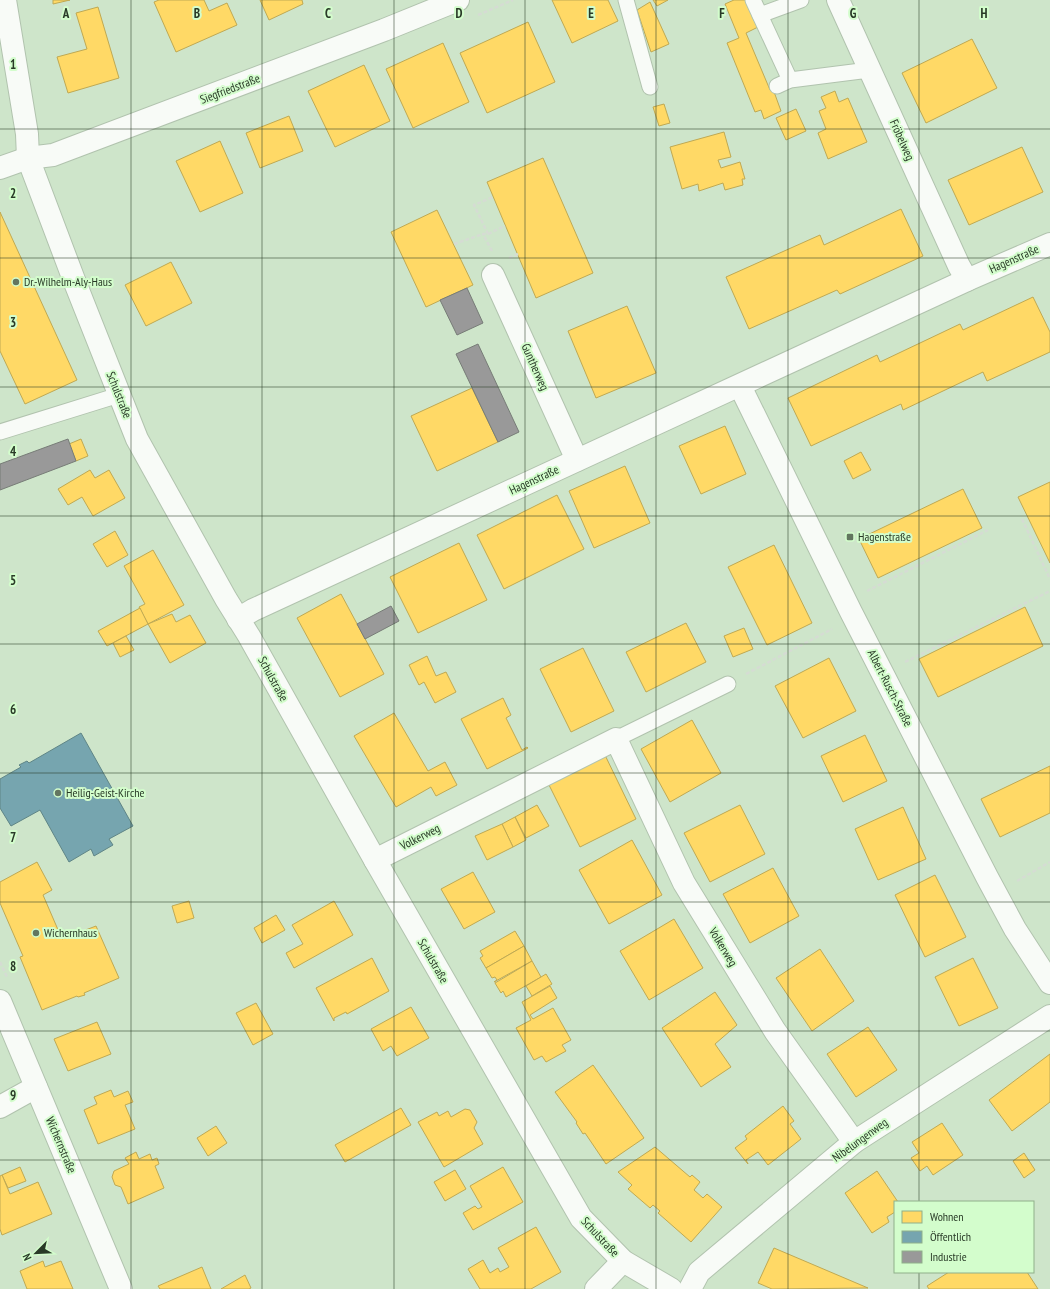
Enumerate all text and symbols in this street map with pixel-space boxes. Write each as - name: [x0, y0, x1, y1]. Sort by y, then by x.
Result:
- text: A: [62, 5, 70, 22]
- text: B: [194, 5, 200, 22]
- text: C: [325, 5, 331, 22]
- text: D: [456, 5, 463, 22]
- text: E: [588, 5, 594, 22]
- text: F: [719, 5, 725, 22]
- text: G: [850, 5, 857, 22]
- text: H: [981, 5, 988, 22]
- text: 1: [10, 56, 16, 73]
- street label: Siegfriedstraße: [198, 70, 262, 107]
- street label: Fröbelweg: [887, 117, 918, 163]
- text: 2: [10, 185, 16, 202]
- street label: Hagenstraße: [987, 241, 1041, 276]
- place label: Dr.-Wilhelm-Aly-Haus: [24, 274, 112, 289]
- marker: Dr.-Wilhelm-Aly-Haus: [11, 277, 21, 287]
- text: 3: [10, 314, 16, 331]
- street label: Guntherweg: [518, 341, 553, 393]
- street label: Schulstraße: [103, 369, 136, 420]
- text: 4: [10, 443, 17, 460]
- street label: Hagenstraße: [507, 462, 561, 498]
- place label: Hagenstraße: [858, 529, 911, 544]
- marker: Hagenstraße: [845, 532, 855, 542]
- text: 5: [10, 572, 16, 589]
- street label: Albert-Rusch-Straße: [865, 647, 916, 729]
- street label: Schulstraße: [255, 654, 292, 704]
- text: 6: [10, 701, 16, 718]
- place label: Heilig-Geist-Kirche: [66, 785, 144, 800]
- marker: Heilig-Geist-Kirche: [53, 788, 63, 798]
- street label: Volkerweg: [396, 820, 442, 853]
- text: 7: [10, 829, 16, 846]
- street label: Volkerweg: [705, 924, 741, 969]
- place label: Wichernhaus: [44, 925, 97, 940]
- marker: Wichernhaus: [31, 928, 41, 938]
- street label: Schulstraße: [415, 936, 452, 986]
- text: 8: [10, 958, 16, 975]
- text: 9: [10, 1087, 16, 1104]
- street label: Wichernstraße: [43, 1114, 80, 1175]
- street label: Nibelungenweg: [829, 1114, 890, 1165]
- legend: [894, 1201, 1034, 1273]
- text: Wohnen: [930, 1209, 964, 1224]
- street label: Schulstraße: [578, 1214, 623, 1260]
- text: Öffentlich: [930, 1229, 971, 1244]
- north arrow: [16, 1233, 56, 1273]
- text: Industrie: [930, 1249, 967, 1264]
- text: N: [19, 1251, 34, 1263]

